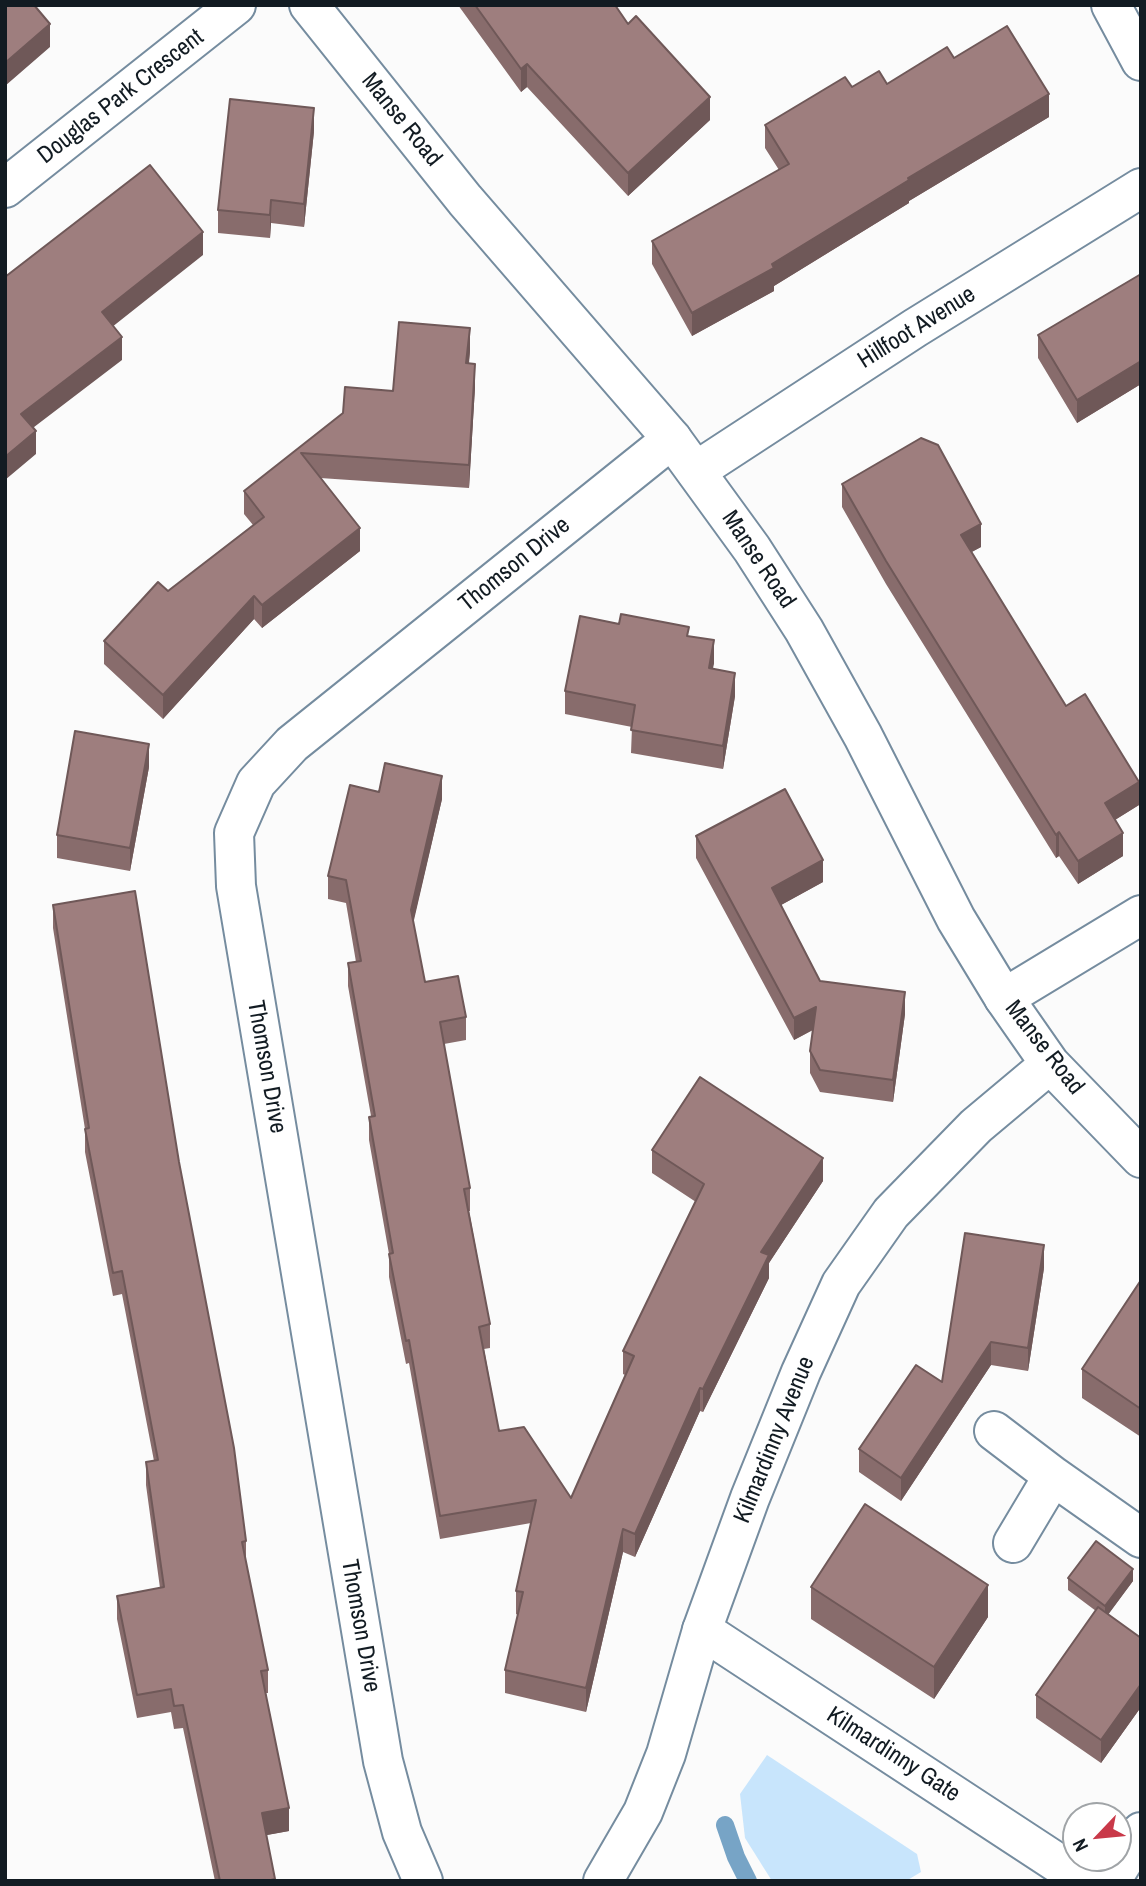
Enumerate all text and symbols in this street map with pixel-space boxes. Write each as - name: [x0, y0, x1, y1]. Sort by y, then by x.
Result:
- street label: Douglas Park Crescent: [32, 23, 210, 171]
- street label: Manse Road: [355, 68, 447, 172]
- street label: Hillfoot Avenue: [853, 281, 981, 375]
- street label: Manse Road: [715, 506, 801, 614]
- street label: Thomson Drive: [454, 511, 576, 619]
- street label: Manse Road: [998, 995, 1090, 1101]
- street label: Thomson Drive: [240, 998, 292, 1136]
- street label: Kilmardinny Avenue: [729, 1353, 821, 1527]
- street label: Thomson Drive: [334, 1557, 386, 1695]
- street label: Kilmardinny Gate: [821, 1701, 965, 1809]
- north arrow: [1062, 1802, 1132, 1872]
- text: N: [1066, 1835, 1094, 1856]

